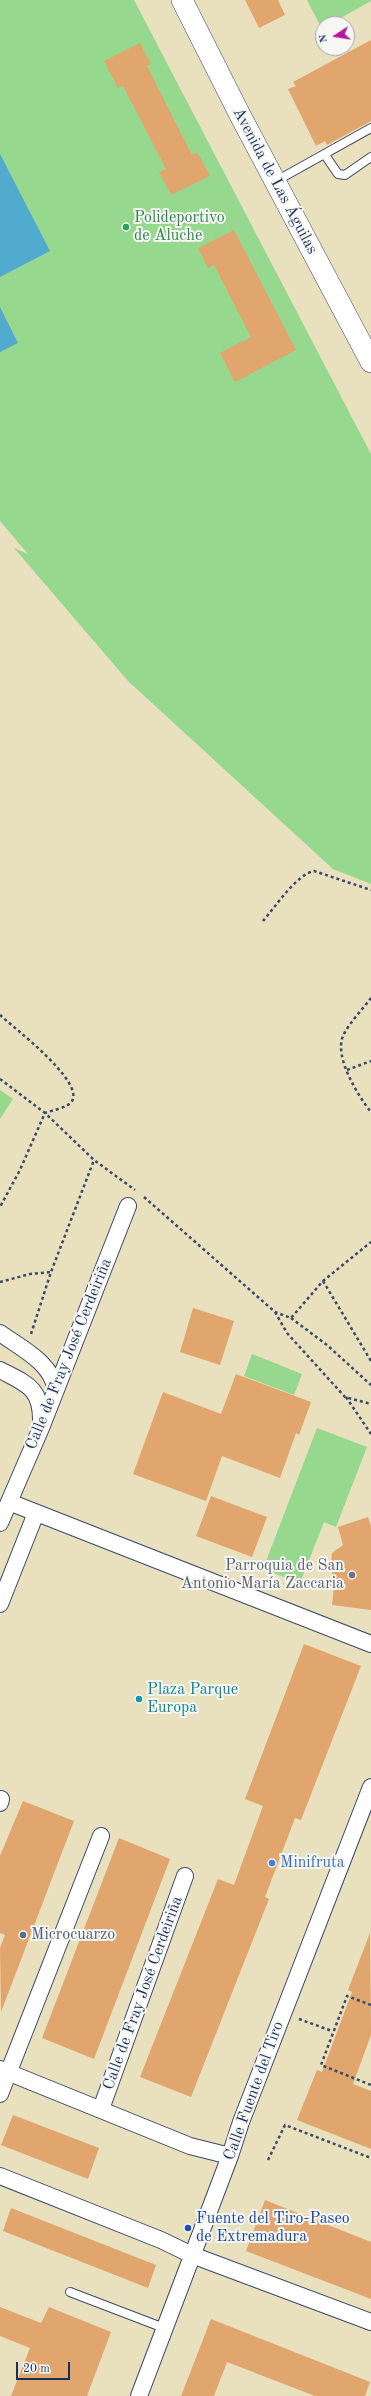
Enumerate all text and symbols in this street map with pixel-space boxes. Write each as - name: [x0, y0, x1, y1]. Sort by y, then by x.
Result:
- north arrow: [315, 16, 355, 56]
- text: N: [317, 33, 330, 44]
- street label: Avenida de Las Águilas: [228, 104, 322, 258]
- place label: Polideportivo de Aluche: [134, 208, 225, 246]
- marker: Polideportivo de Aluche: [121, 222, 131, 232]
- street label: Calle de Fray José Cerdeiriña: [22, 1255, 116, 1453]
- place label: Parroquia de San Antonio María Zaccaria: [181, 1556, 344, 1594]
- marker: Parroquia de San Antonio María Zaccaria: [347, 1570, 357, 1580]
- place label: Plaza Parque Europa: [147, 1680, 238, 1718]
- marker: Plaza Parque Europa: [134, 1694, 144, 1704]
- place label: Minifruta: [280, 1853, 345, 1873]
- marker: Minifruta: [267, 1858, 277, 1868]
- street label: Calle de Fray José Cerdeiriña: [99, 1894, 187, 2092]
- place label: Microcuarzo: [31, 1925, 115, 1945]
- marker: Microcuarzo: [18, 1930, 28, 1940]
- street label: Calle Fuente del Tiro: [220, 2019, 288, 2163]
- place label: Fuente del Tiro-Paseo de Extremadura: [196, 2209, 350, 2247]
- marker: Fuente del Tiro-Paseo de Extremadura: [183, 2223, 193, 2233]
- scale bar: [18, 2354, 72, 2380]
- text: 20 m: [23, 2363, 50, 2375]

